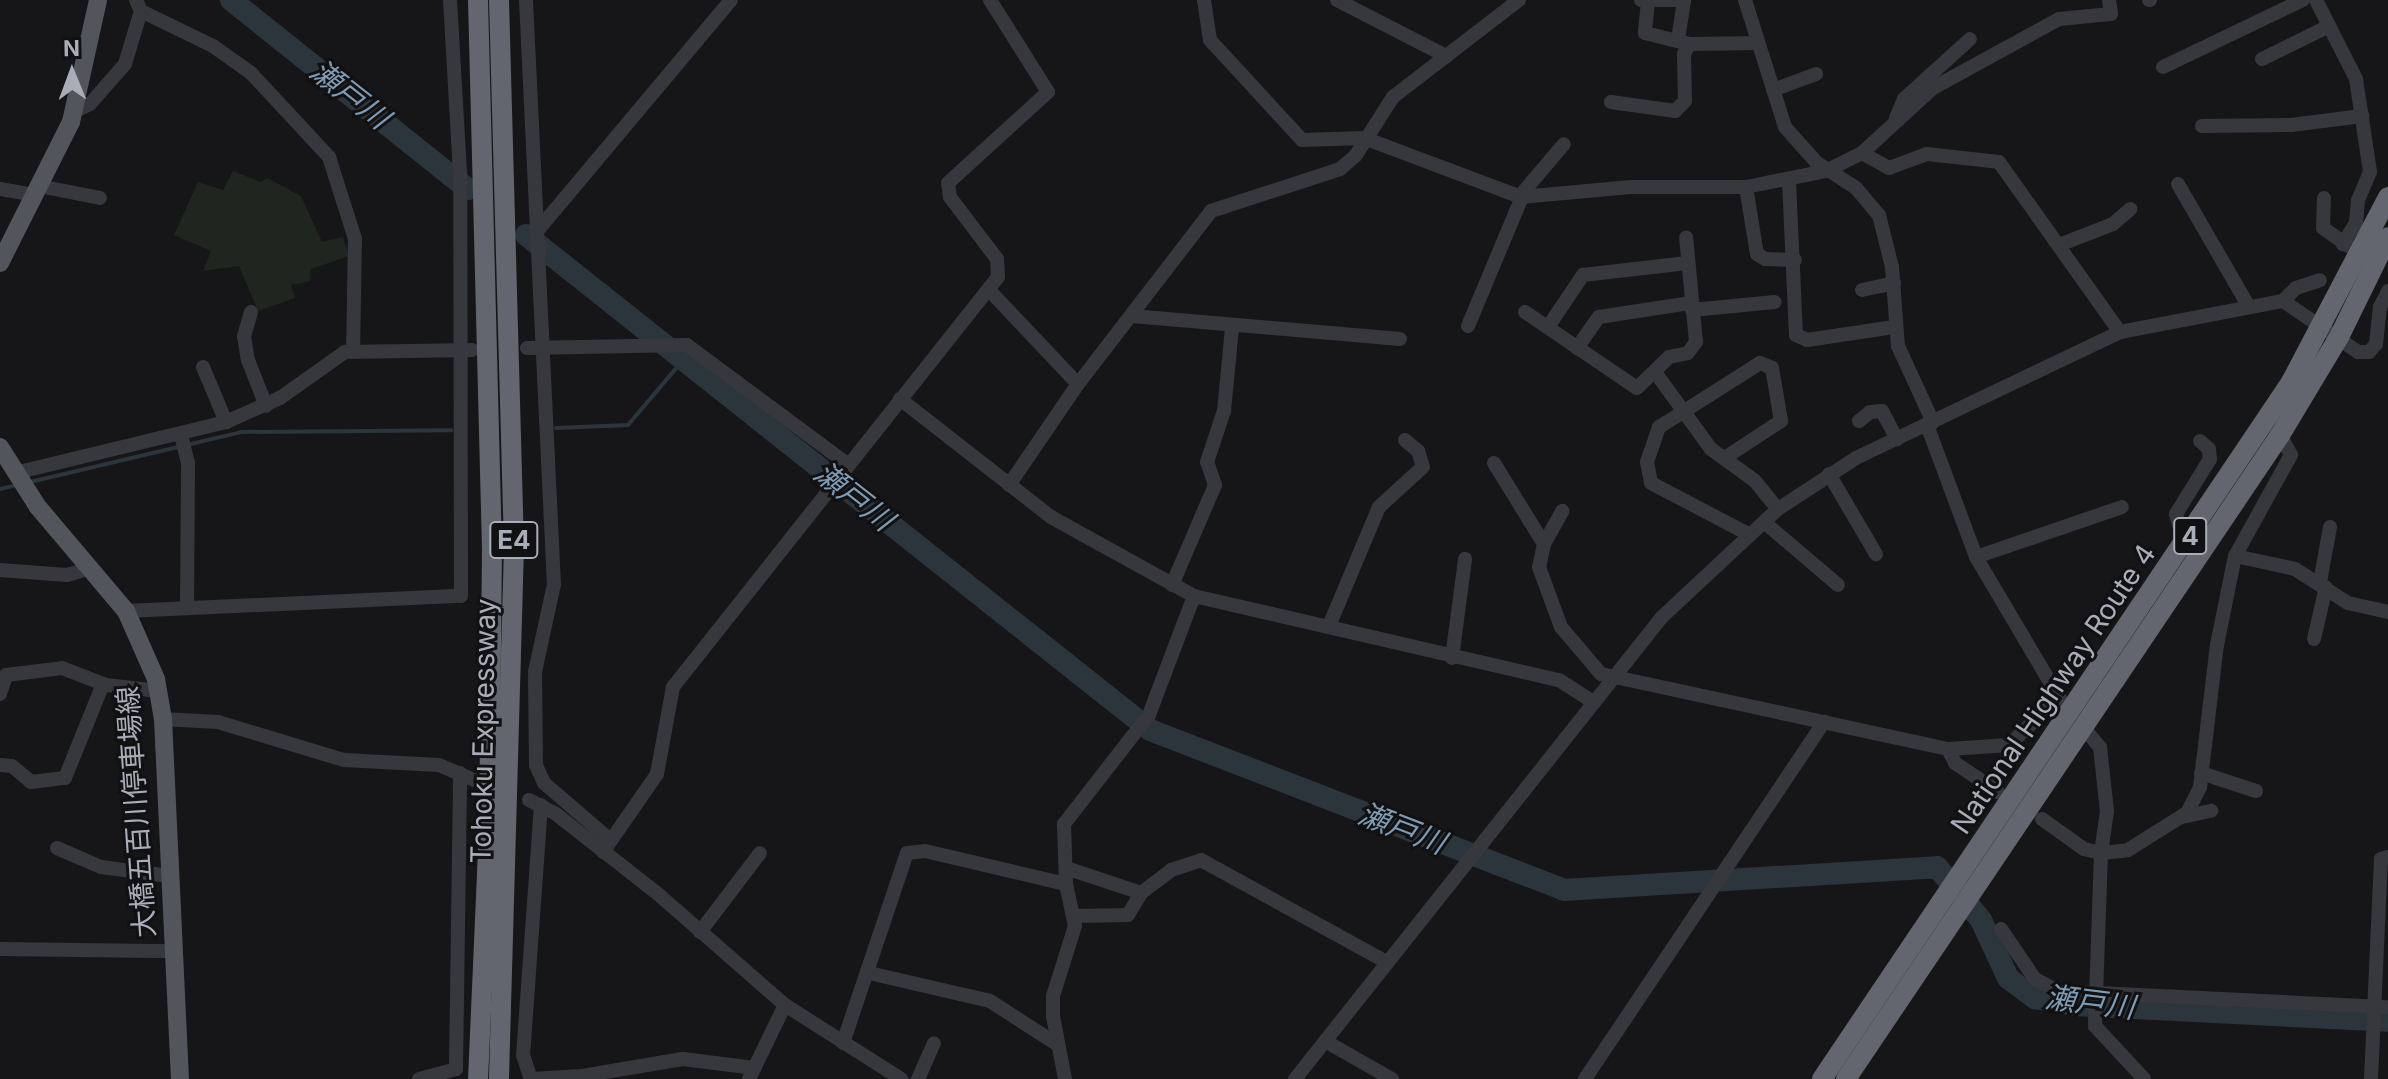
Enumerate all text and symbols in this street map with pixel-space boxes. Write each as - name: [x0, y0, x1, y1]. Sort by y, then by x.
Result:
- north arrow: [32, 32, 112, 112]
- text: N: [63, 35, 80, 61]
- water label: 瀬戸川: [303, 52, 397, 136]
- water label: 瀬戸川: [807, 454, 901, 538]
- road number: 4: [2172, 514, 2208, 558]
- road number: E4: [488, 518, 540, 562]
- street label: National Highway Route 4: [1944, 538, 2162, 840]
- street label: Tohoku Expressway: [464, 598, 502, 864]
- street label: 大橋五百川停車場線: [110, 685, 162, 939]
- water label: 瀬戸川: [1354, 795, 1450, 861]
- water label: 瀬戸川: [2043, 979, 2137, 1025]

